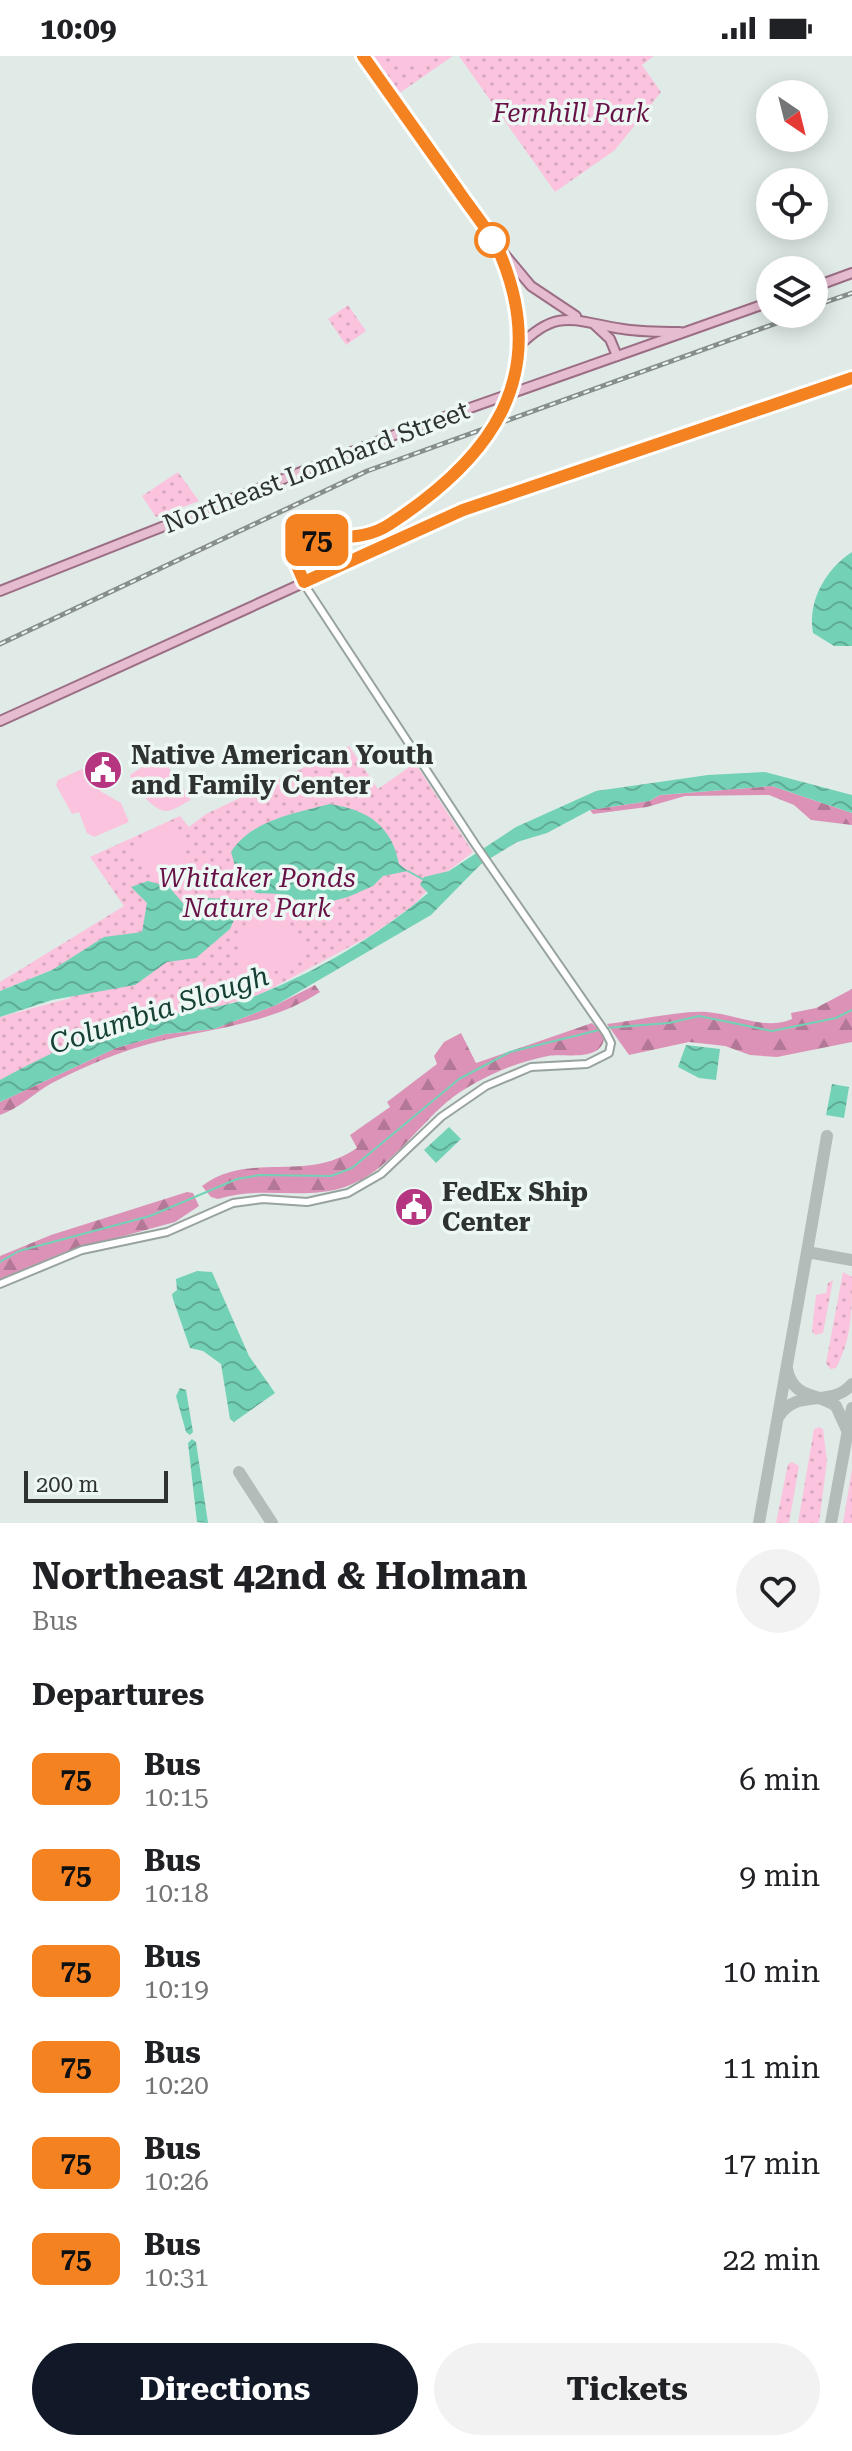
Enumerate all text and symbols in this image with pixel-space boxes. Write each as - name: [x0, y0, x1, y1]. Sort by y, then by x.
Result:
- text: 10:09: [40, 11, 117, 46]
- north arrow: [756, 80, 828, 152]
- map controls: [756, 80, 828, 328]
- park label: Fernhill Park: [491, 98, 651, 128]
- button: locate: [756, 168, 828, 240]
- unlabelled marker: [475, 223, 509, 257]
- button: layers: [756, 256, 828, 328]
- street label: Northeast Lombard Street: [159, 395, 473, 539]
- line badge: 75: [281, 514, 353, 566]
- text: 75: [301, 523, 333, 556]
- place label: Native American Youth and Family Center: [131, 740, 434, 800]
- public building icon: Native American Youth and Family Center: [82, 749, 124, 791]
- park label: Whitaker Ponds Nature Park: [158, 863, 356, 923]
- water label: Columbia Slough: [45, 959, 273, 1061]
- place label: FedEx Ship Center: [442, 1177, 588, 1237]
- public building icon: FedEx Ship Center: [393, 1186, 435, 1228]
- scale bar: [24, 1467, 168, 1503]
- text: 200 m: [36, 1472, 99, 1497]
- button: heart: [736, 1549, 820, 1633]
- text: Northeast 42nd & Holman: [32, 1554, 528, 1598]
- text: Bus: [32, 1606, 78, 1636]
- text: Departures: [32, 1677, 204, 1712]
- text: Bus: [144, 1747, 201, 1782]
- text: 75: [60, 1762, 92, 1795]
- text: 6 min: [739, 1762, 820, 1797]
- text: 10:15: [144, 1782, 209, 1812]
- text: Bus: [144, 1843, 201, 1878]
- text: 75: [60, 1858, 92, 1891]
- text: 9 min: [739, 1858, 820, 1893]
- text: 10:18: [144, 1878, 209, 1908]
- text: Bus: [144, 1939, 201, 1974]
- text: 75: [60, 1954, 92, 1987]
- text: 10 min: [723, 1954, 820, 1989]
- text: 10:19: [144, 1974, 209, 2004]
- text: Bus: [144, 2035, 201, 2070]
- text: 75: [60, 2050, 92, 2083]
- text: 11 min: [723, 2050, 820, 2085]
- text: 10:20: [144, 2070, 209, 2100]
- text: Bus: [144, 2131, 201, 2166]
- text: 75: [60, 2146, 92, 2179]
- text: 17 min: [723, 2146, 820, 2181]
- text: 10:26: [144, 2166, 209, 2196]
- text: Bus: [144, 2227, 201, 2262]
- text: 75: [60, 2242, 92, 2275]
- text: 22 min: [723, 2242, 820, 2277]
- text: 10:31: [144, 2262, 209, 2292]
- button: Directions: [32, 2343, 418, 2435]
- button: Tickets: [434, 2343, 820, 2435]

